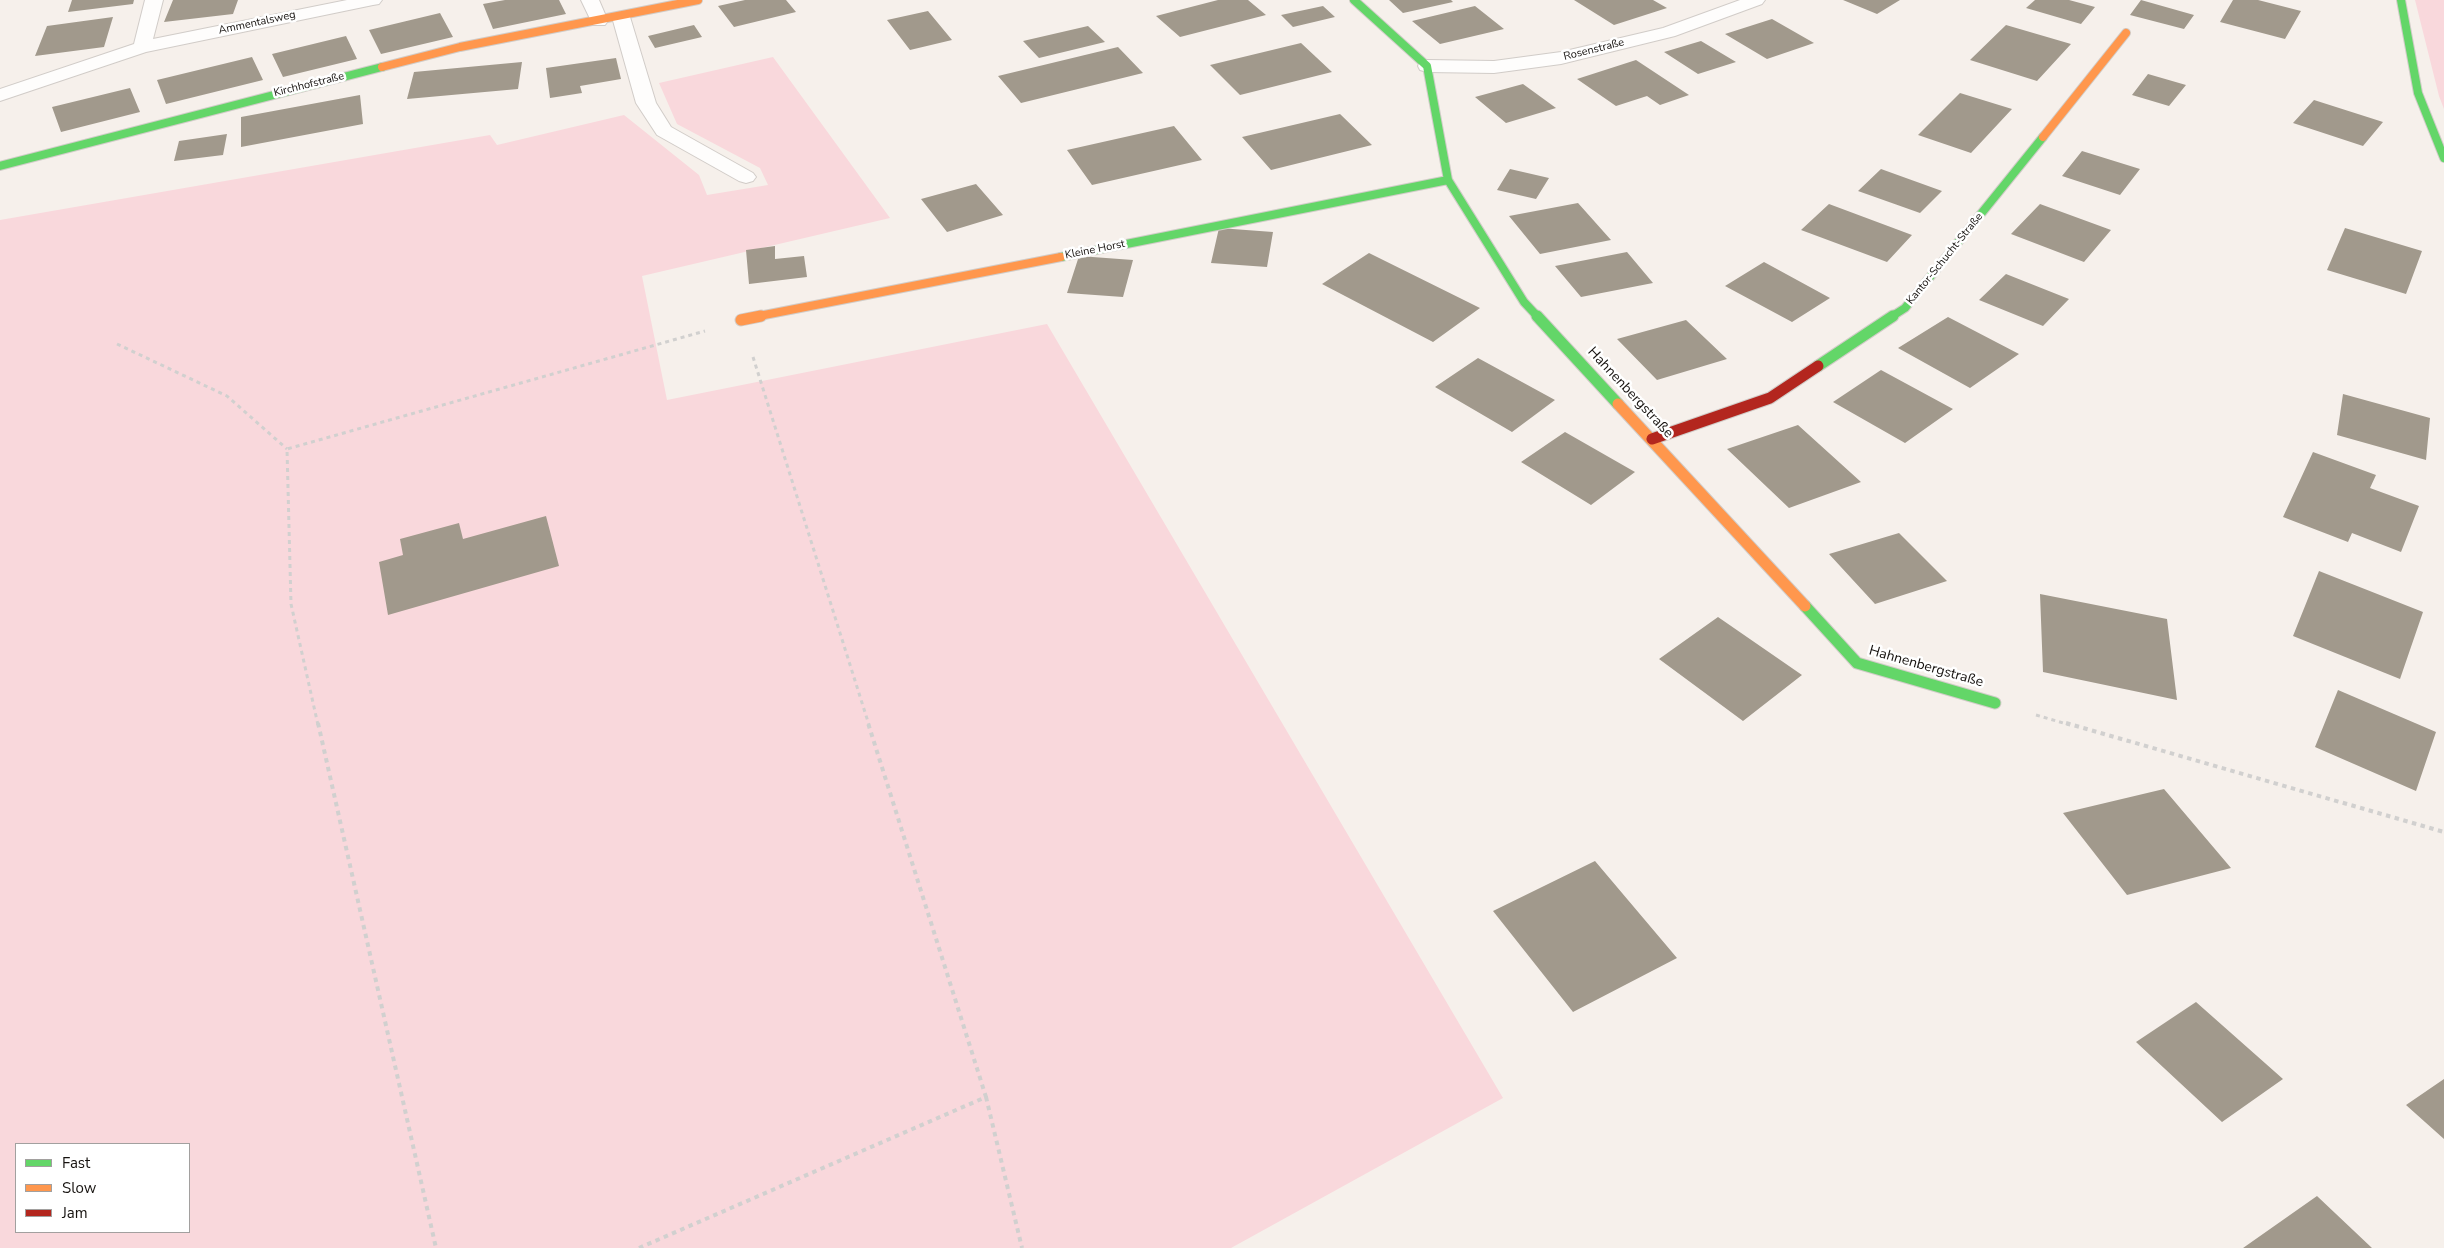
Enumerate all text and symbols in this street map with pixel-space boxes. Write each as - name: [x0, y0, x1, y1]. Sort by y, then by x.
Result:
- street label: Ammentalsweg: [217, 8, 297, 38]
- street label: Rosenstraße: [1562, 36, 1626, 64]
- street label: Kirchhofstraße: [272, 70, 346, 100]
- street label: Kantor-Schucht-Straße: [1904, 211, 1986, 307]
- street label: Kleine Horst: [1064, 238, 1126, 262]
- street label: Hahnenbergstraße: [1584, 344, 1676, 442]
- street label: Hahnenbergstraße: [1867, 643, 1985, 691]
- legend: [15, 1143, 190, 1233]
- text: Fast: [62, 1153, 90, 1173]
- text: Slow: [62, 1178, 96, 1198]
- text: Jam: [62, 1203, 88, 1223]

